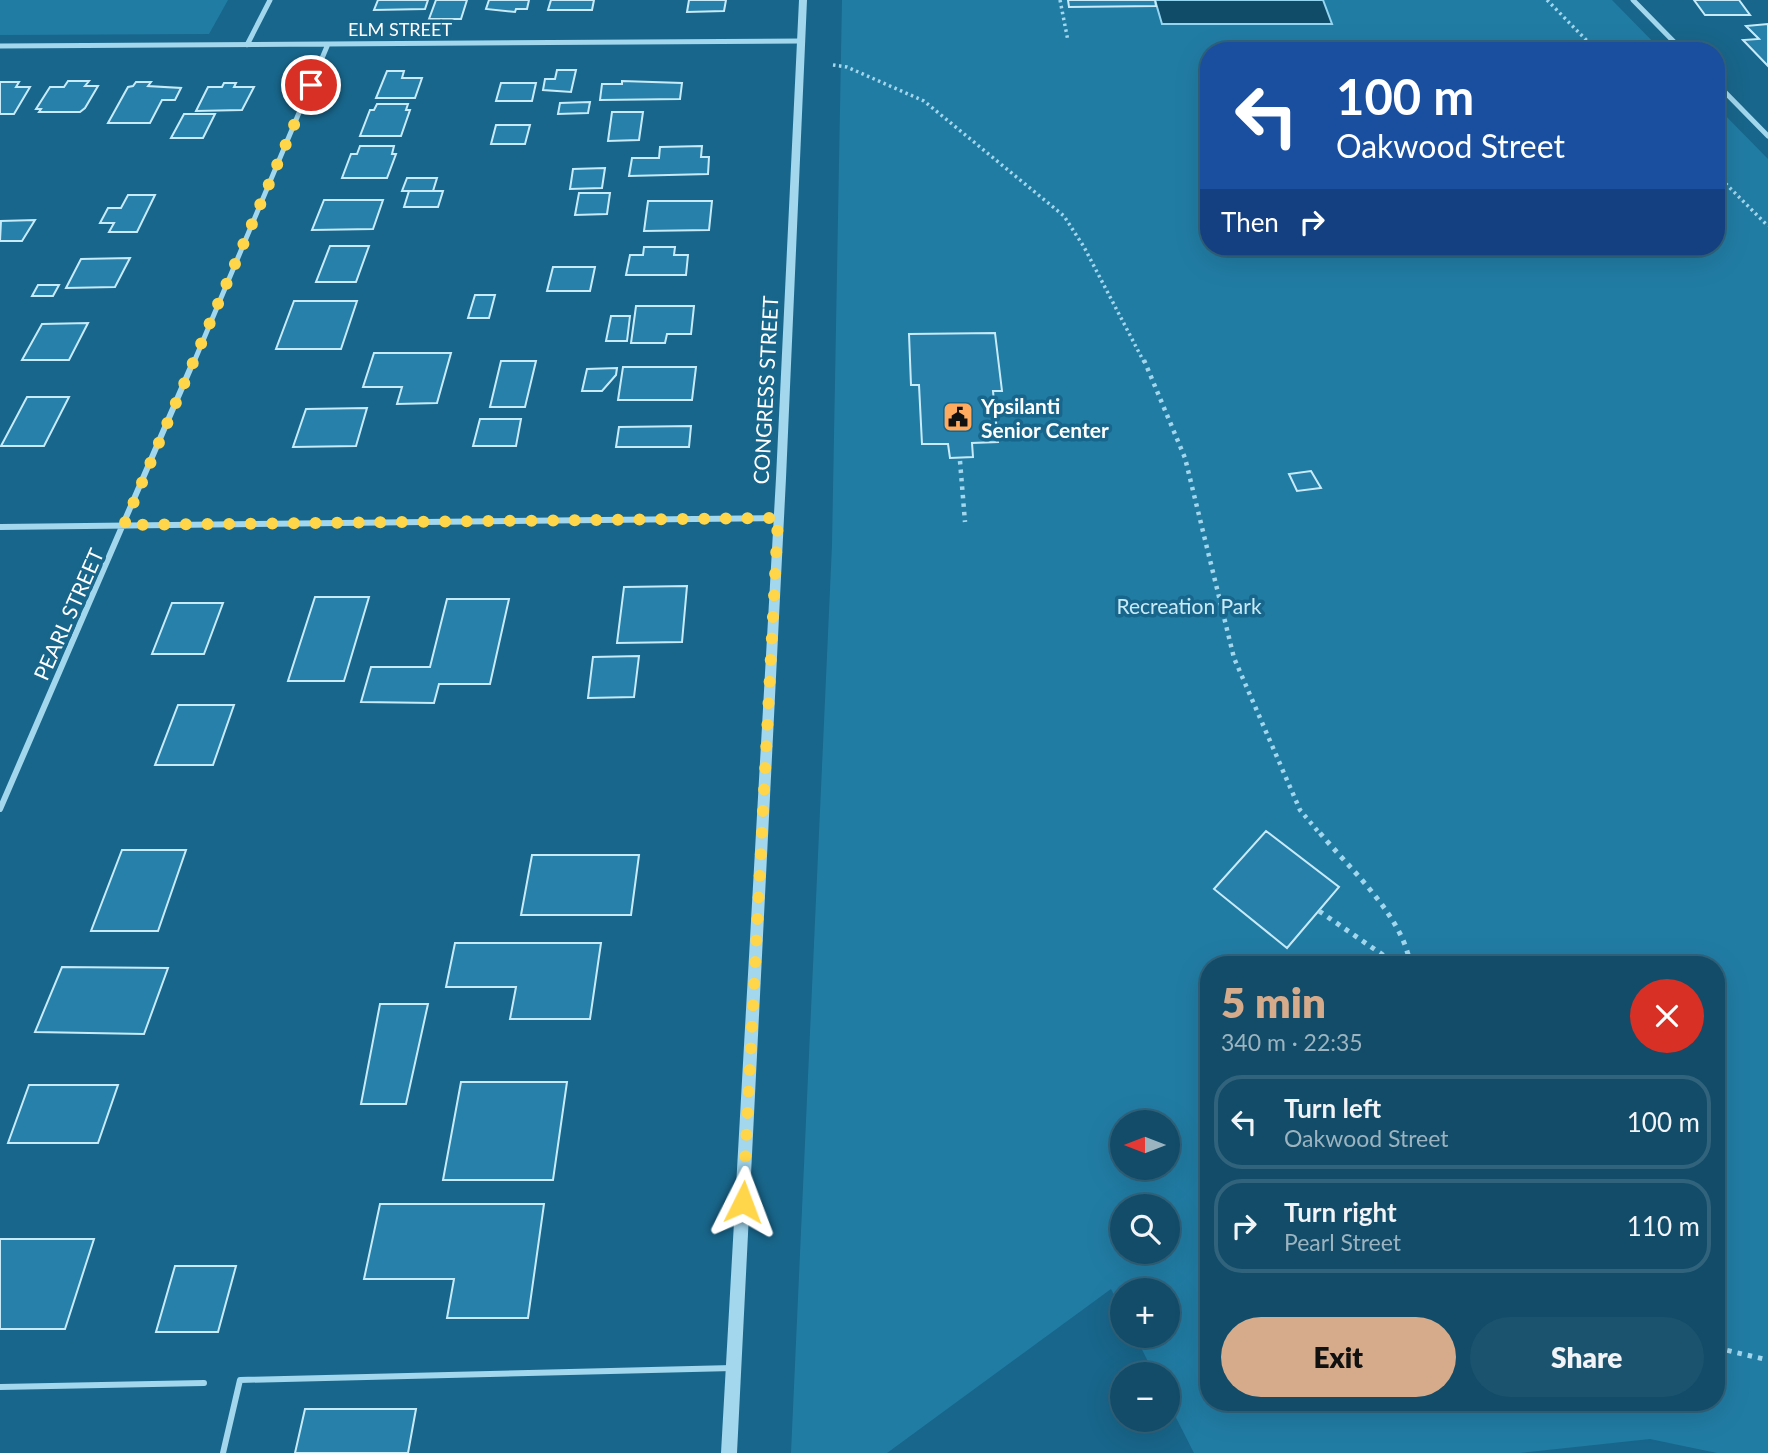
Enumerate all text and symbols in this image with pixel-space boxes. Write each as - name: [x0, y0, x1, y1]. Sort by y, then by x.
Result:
- street label: ELM STREET: [348, 18, 452, 40]
- pin: [281, 55, 341, 115]
- icon: arrive: [292, 66, 330, 104]
- text: 100 m: [1336, 67, 1474, 125]
- icon: left: [1221, 70, 1312, 161]
- text: Oakwood Street: [1336, 126, 1565, 165]
- icon: right: [1293, 203, 1331, 241]
- text: Then: [1221, 206, 1279, 238]
- street label: CONGRESS STREET: [748, 294, 782, 485]
- place label: Ypsilanti Senior Center: [980, 393, 1109, 442]
- public building icon: Ypsilanti Senior Center: [941, 400, 975, 434]
- street label: PEARL STREET: [28, 544, 108, 684]
- park label: Recreation Park: [1116, 593, 1262, 618]
- text: 5 min: [1221, 977, 1326, 1027]
- button: close: [1630, 979, 1704, 1053]
- text: 340 m · 22:35: [1221, 1028, 1363, 1056]
- text: Turn left: [1284, 1092, 1381, 1124]
- icon: left: [1225, 1103, 1263, 1141]
- text: 100 m: [1627, 1106, 1700, 1138]
- north arrow: [1110, 1110, 1180, 1180]
- map controls: [1110, 1110, 1180, 1432]
- text: Oakwood Street: [1284, 1124, 1449, 1152]
- position arrow: [706, 1165, 780, 1239]
- button: search: [1110, 1194, 1180, 1264]
- text: Turn right: [1284, 1196, 1397, 1228]
- icon: right: [1225, 1207, 1263, 1245]
- text: 110 m: [1627, 1210, 1700, 1242]
- text: Pearl Street: [1284, 1228, 1401, 1256]
- button: +: [1110, 1278, 1180, 1348]
- button: Exit: [1221, 1317, 1456, 1397]
- button: Share: [1470, 1317, 1704, 1397]
- button: −: [1110, 1362, 1180, 1432]

